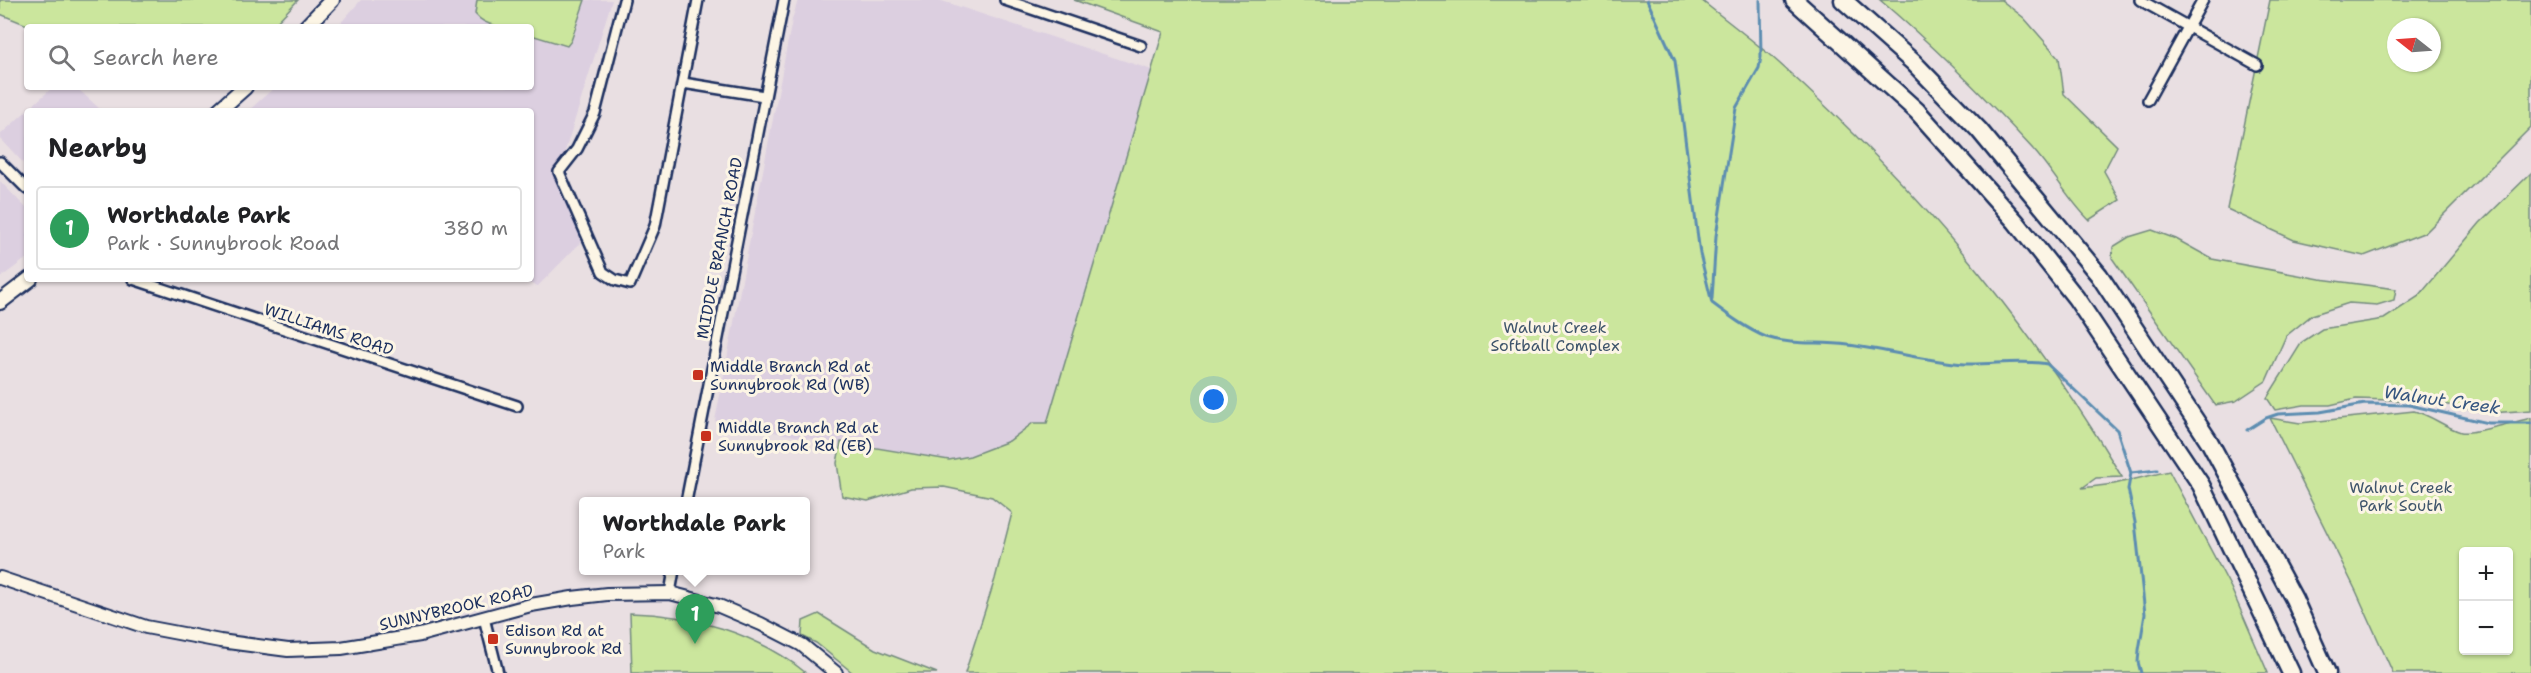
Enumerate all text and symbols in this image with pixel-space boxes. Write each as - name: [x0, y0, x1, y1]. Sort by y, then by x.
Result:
- north arrow: [2387, 18, 2441, 72]
- search box: [24, 24, 534, 90]
- icon: search: [45, 41, 78, 74]
- text: Search here: [93, 43, 219, 72]
- text: Nearby: [48, 130, 147, 165]
- street label: MIDDLE BRANCH ROAD: [692, 155, 747, 341]
- text: Worthdale Park: [107, 201, 291, 230]
- text: 1: [65, 215, 74, 241]
- text: 380 m: [443, 215, 508, 241]
- text: Park · Sunnybrook Road: [107, 230, 340, 256]
- street label: WILLIAMS ROAD: [261, 299, 396, 360]
- park label: Walnut Creek Softball Complex: [1490, 317, 1620, 356]
- place label: Middle Branch Rd at Sunnybrook Rd (WB): [710, 356, 871, 395]
- marker: Middle Branch Rd at Sunnybrook Rd (WB): [691, 368, 705, 382]
- water label: Walnut Creek: [2382, 380, 2503, 420]
- your location: [1199, 385, 1228, 414]
- place label: Middle Branch Rd at Sunnybrook Rd (EB): [718, 417, 879, 456]
- marker: Middle Branch Rd at Sunnybrook Rd (EB): [699, 429, 713, 443]
- park label: Walnut Creek Park South: [2349, 477, 2453, 516]
- popup: [579, 497, 810, 575]
- text: Worthdale Park: [603, 509, 786, 538]
- text: Park: [603, 538, 646, 564]
- map controls: [2459, 547, 2513, 655]
- button: +: [2459, 547, 2513, 601]
- street label: SUNNYBROOK ROAD: [377, 580, 535, 635]
- pin: 1: [676, 594, 714, 644]
- button: −: [2459, 601, 2513, 655]
- place label: Edison Rd at Sunnybrook Rd: [505, 620, 622, 659]
- marker: Edison Rd at Sunnybrook Rd: [486, 632, 500, 646]

